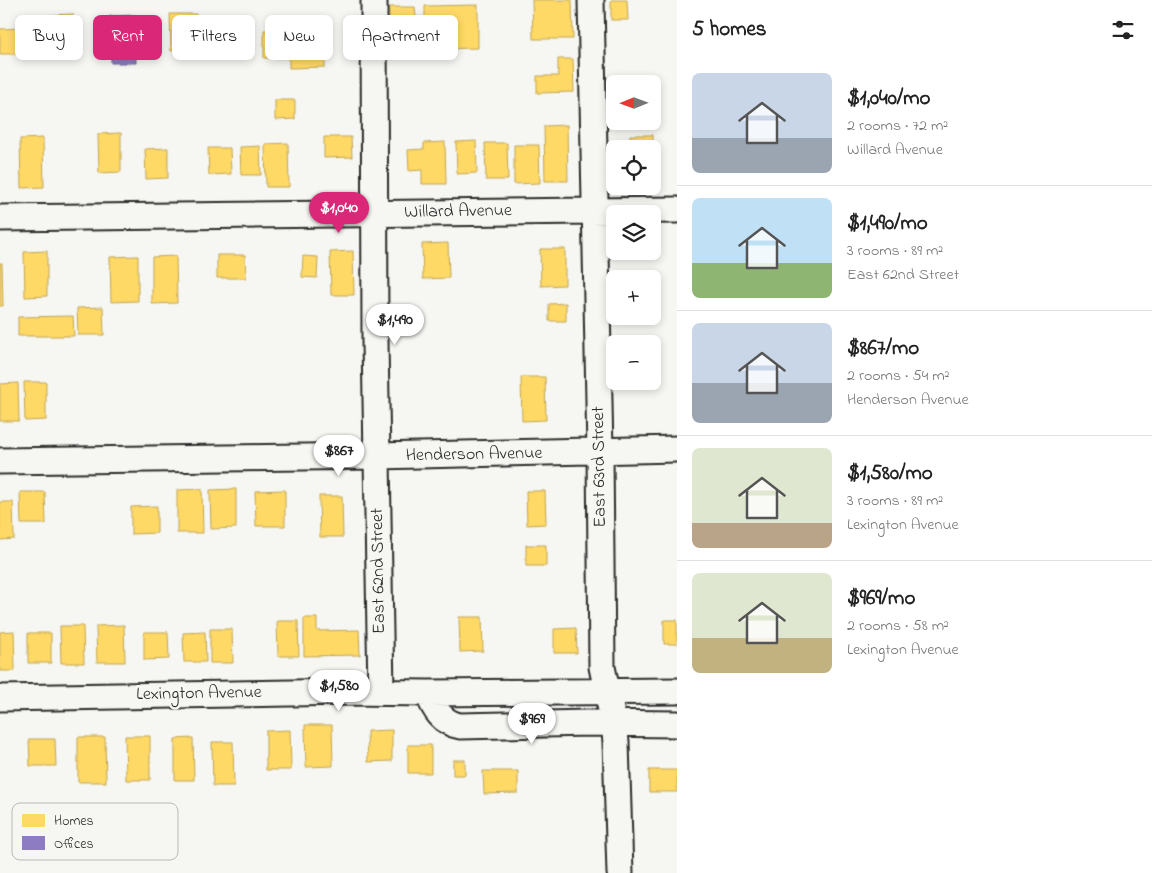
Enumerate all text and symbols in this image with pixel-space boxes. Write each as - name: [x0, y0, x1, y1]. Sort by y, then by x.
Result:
- chip: Buy: [15, 15, 83, 60]
- chip: Rent: [93, 15, 162, 60]
- chip: Filters: [172, 15, 255, 60]
- chip: New: [265, 15, 333, 60]
- chip: Apartment: [343, 15, 458, 60]
- text: 5 homes: [692, 15, 767, 45]
- icon: filters: [1109, 16, 1137, 44]
- north arrow: [606, 75, 661, 130]
- map controls: [606, 75, 661, 390]
- text: $1,040/mo: [847, 84, 931, 114]
- icon: home: [732, 93, 792, 153]
- text: 2 rooms · 72 m²: [847, 114, 948, 138]
- text: Willard Avenue: [847, 138, 943, 162]
- button: locate: [606, 140, 661, 195]
- pin: $1,040: [298, 192, 380, 234]
- text: $1,040: [320, 196, 358, 220]
- street label: Willard Avenue: [404, 198, 513, 226]
- button: layers: [606, 205, 661, 260]
- text: $1,490/mo: [847, 209, 928, 239]
- icon: home: [732, 218, 792, 278]
- text: 3 rooms · 89 m²: [847, 239, 943, 263]
- text: East 62nd Street: [847, 263, 959, 287]
- button: +: [606, 270, 661, 325]
- pin: $1,490: [354, 304, 436, 346]
- text: $1,490: [377, 308, 413, 332]
- text: $867/mo: [847, 334, 919, 364]
- button: −: [606, 335, 661, 390]
- icon: home: [732, 343, 792, 403]
- text: 2 rooms · 54 m²: [847, 364, 949, 388]
- text: Henderson Avenue: [847, 388, 969, 412]
- street label: East 63rd Street: [586, 406, 614, 528]
- pin: $867: [309, 434, 369, 477]
- text: $867: [324, 439, 354, 463]
- street label: Henderson Avenue: [405, 441, 544, 469]
- text: $1,580/mo: [847, 459, 933, 489]
- icon: home: [732, 468, 792, 528]
- text: 3 rooms · 89 m²: [847, 489, 943, 513]
- street label: East 62nd Street: [365, 508, 393, 634]
- text: Lexington Avenue: [847, 513, 959, 537]
- text: $969/mo: [847, 584, 915, 614]
- icon: home: [732, 593, 792, 653]
- text: 2 rooms · 58 m²: [847, 614, 949, 638]
- text: Lexington Avenue: [847, 638, 959, 662]
- pin: $1,580: [298, 670, 380, 712]
- text: $1,580: [319, 674, 359, 698]
- street label: Lexington Avenue: [136, 680, 263, 709]
- pin: $969: [502, 702, 562, 745]
- text: $969: [519, 707, 545, 731]
- legend: [12, 803, 178, 860]
- text: Homes: [54, 811, 94, 832]
- text: Offices: [54, 834, 94, 855]

